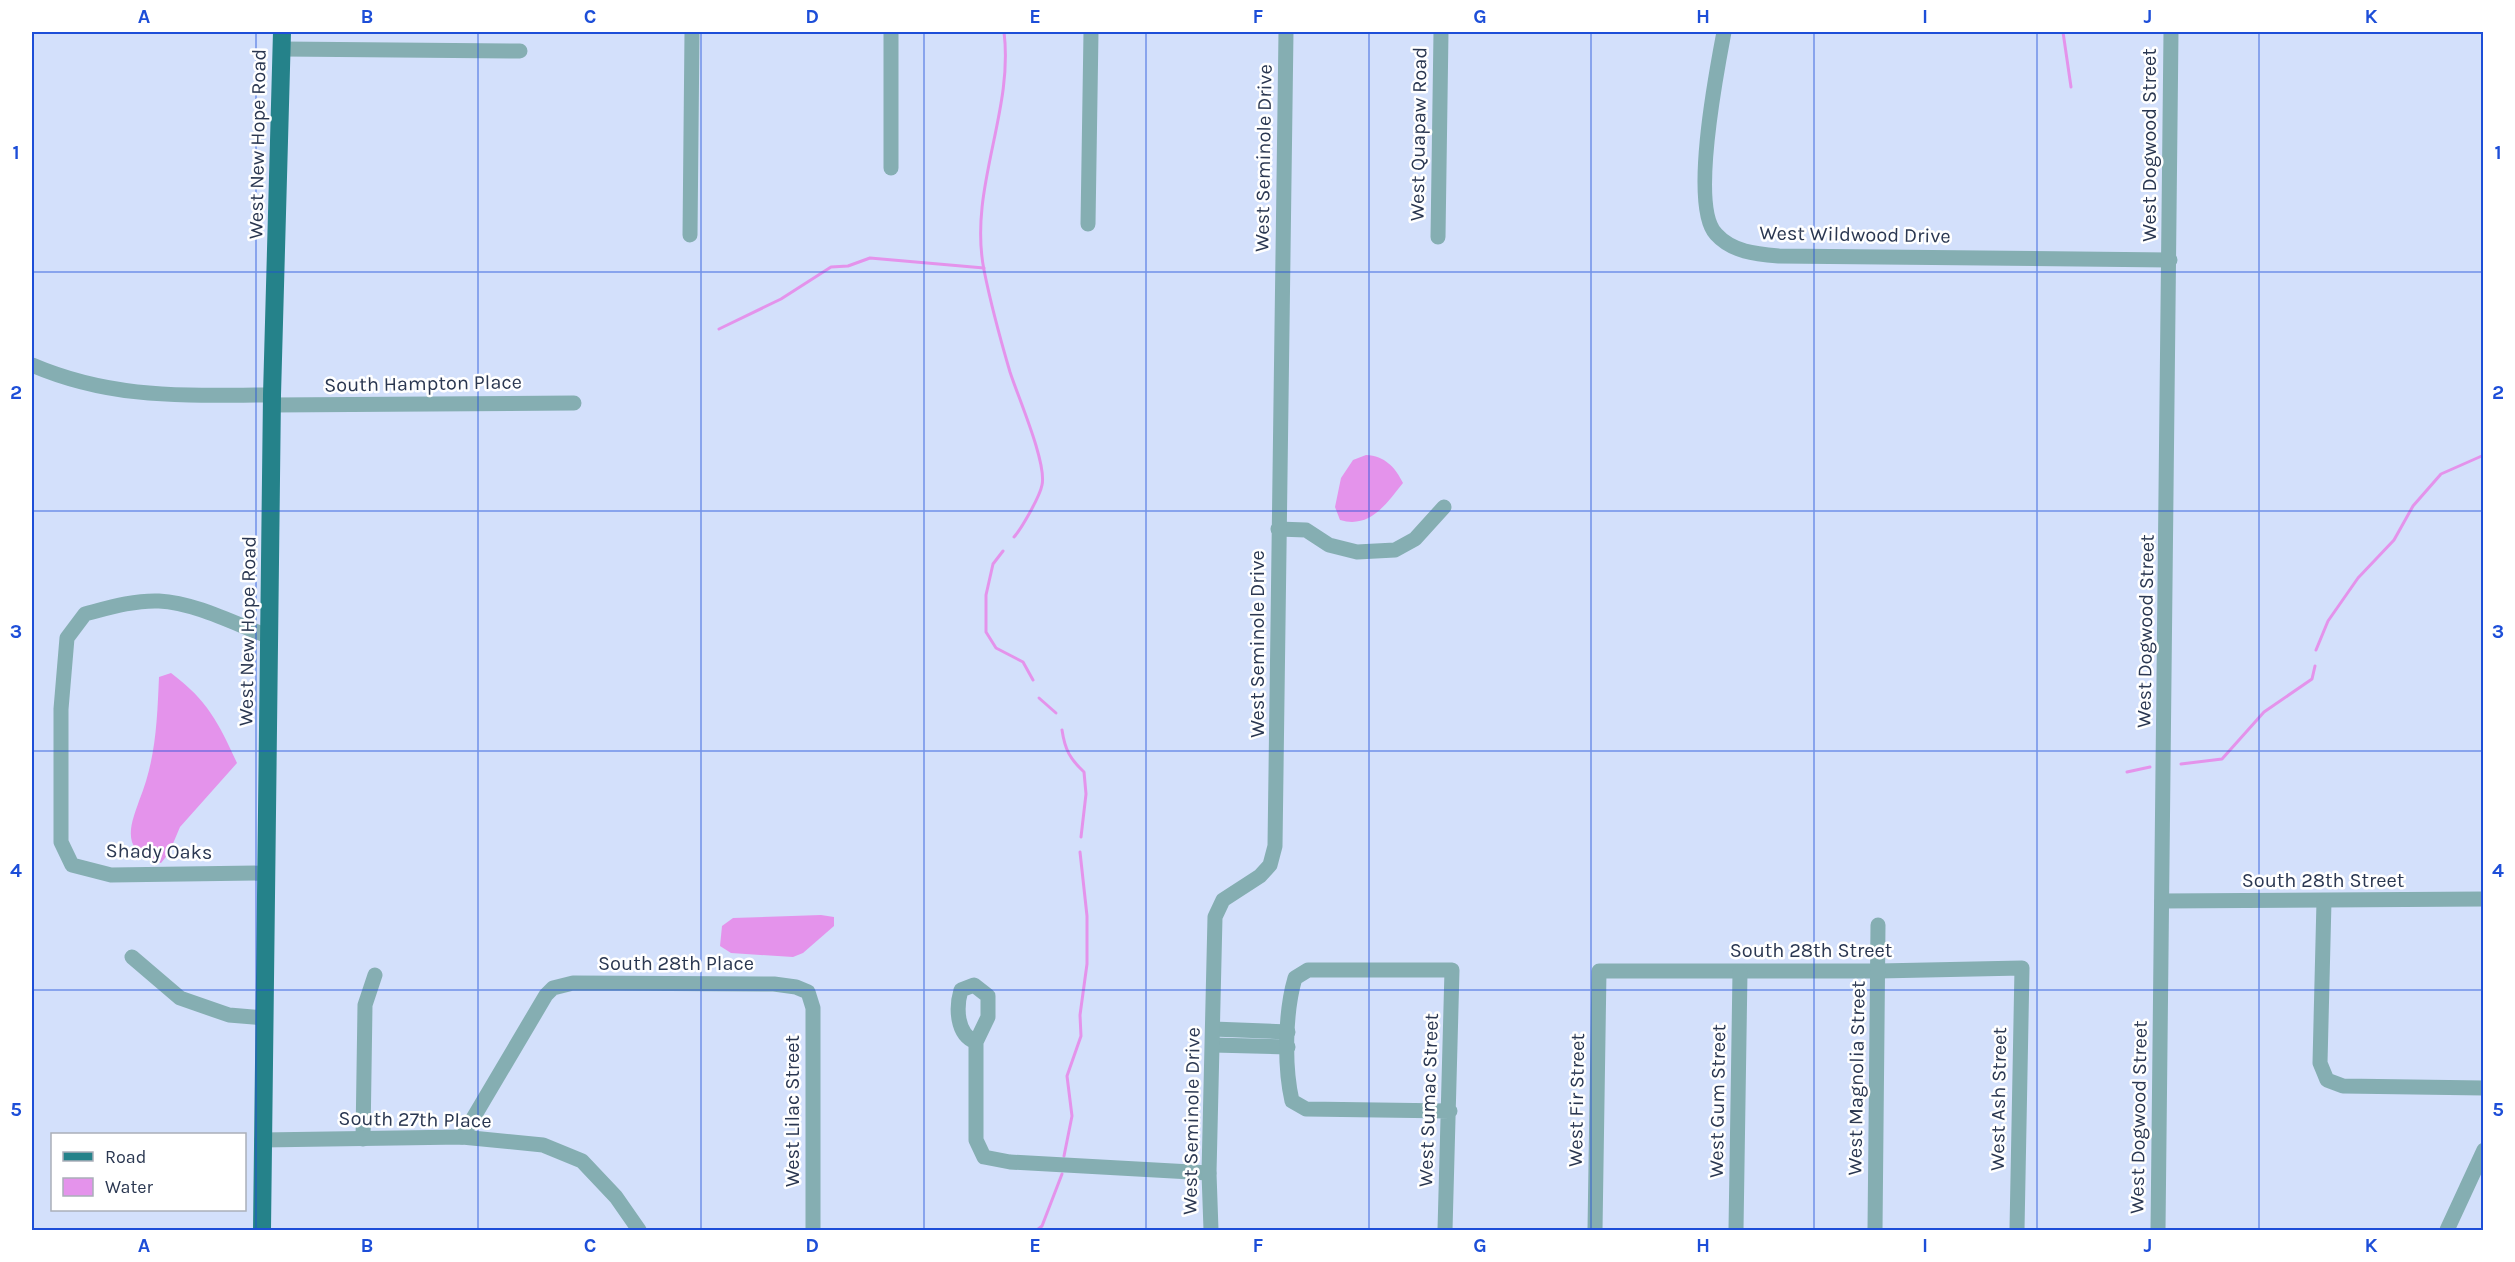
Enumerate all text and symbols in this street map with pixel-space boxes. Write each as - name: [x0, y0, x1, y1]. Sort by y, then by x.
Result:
- text: A: [138, 5, 151, 28]
- text: B: [361, 5, 373, 28]
- text: C: [584, 5, 596, 28]
- text: D: [805, 5, 819, 28]
- text: E: [1029, 5, 1041, 28]
- text: F: [1253, 5, 1264, 28]
- text: G: [1473, 5, 1487, 28]
- text: H: [1696, 5, 1710, 28]
- text: I: [1922, 5, 1928, 28]
- text: J: [2144, 5, 2152, 28]
- text: K: [2364, 5, 2378, 28]
- street label: West Quapaw Road: [1405, 47, 1432, 221]
- street label: West Dogwood Street: [2138, 48, 2161, 242]
- street label: West New Hope Road: [244, 49, 271, 239]
- street label: West Seminole Drive: [1250, 64, 1277, 252]
- text: 1: [12, 141, 20, 164]
- text: 1: [2494, 141, 2502, 164]
- street label: West Wildwood Drive: [1759, 221, 1951, 248]
- street label: South Hampton Place: [324, 370, 522, 397]
- text: 2: [10, 381, 22, 404]
- text: 2: [2492, 381, 2504, 404]
- street label: West Dogwood Street: [2132, 534, 2159, 728]
- street label: West New Hope Road: [234, 536, 261, 726]
- street label: West Seminole Drive: [1246, 550, 1269, 738]
- text: 3: [10, 620, 22, 643]
- text: 3: [2492, 620, 2504, 643]
- street label: Shady Oaks: [105, 839, 213, 864]
- text: 4: [10, 859, 22, 882]
- text: 4: [2492, 859, 2504, 882]
- street label: South 28th Street: [2242, 869, 2405, 892]
- street label: South 28th Street: [1730, 939, 1893, 962]
- street label: South 28th Place: [598, 952, 754, 975]
- street label: West Magnolia Street: [1843, 980, 1870, 1176]
- street label: West Sumac Street: [1414, 1012, 1443, 1187]
- street label: West Dogwood Street: [2125, 1020, 2152, 1214]
- street label: West Gum Street: [1705, 1024, 1730, 1178]
- street label: West Ash Street: [1986, 1026, 2011, 1171]
- street label: West Seminole Drive: [1178, 1027, 1205, 1215]
- street label: West Fir Street: [1564, 1033, 1589, 1167]
- street label: West Lilac Street: [781, 1034, 804, 1187]
- text: 5: [10, 1098, 22, 1121]
- text: 5: [2492, 1098, 2504, 1121]
- street label: South 27th Place: [338, 1107, 492, 1132]
- legend: [51, 1133, 246, 1211]
- text: Road: [105, 1146, 146, 1168]
- text: Water: [105, 1176, 153, 1198]
- text: A: [138, 1234, 151, 1257]
- text: B: [361, 1234, 373, 1257]
- text: C: [584, 1234, 596, 1257]
- text: D: [805, 1234, 819, 1257]
- text: E: [1029, 1234, 1041, 1257]
- text: F: [1253, 1234, 1264, 1257]
- text: G: [1473, 1234, 1487, 1257]
- text: H: [1696, 1234, 1710, 1257]
- text: I: [1922, 1234, 1928, 1257]
- text: J: [2144, 1234, 2152, 1257]
- text: K: [2364, 1234, 2378, 1257]

